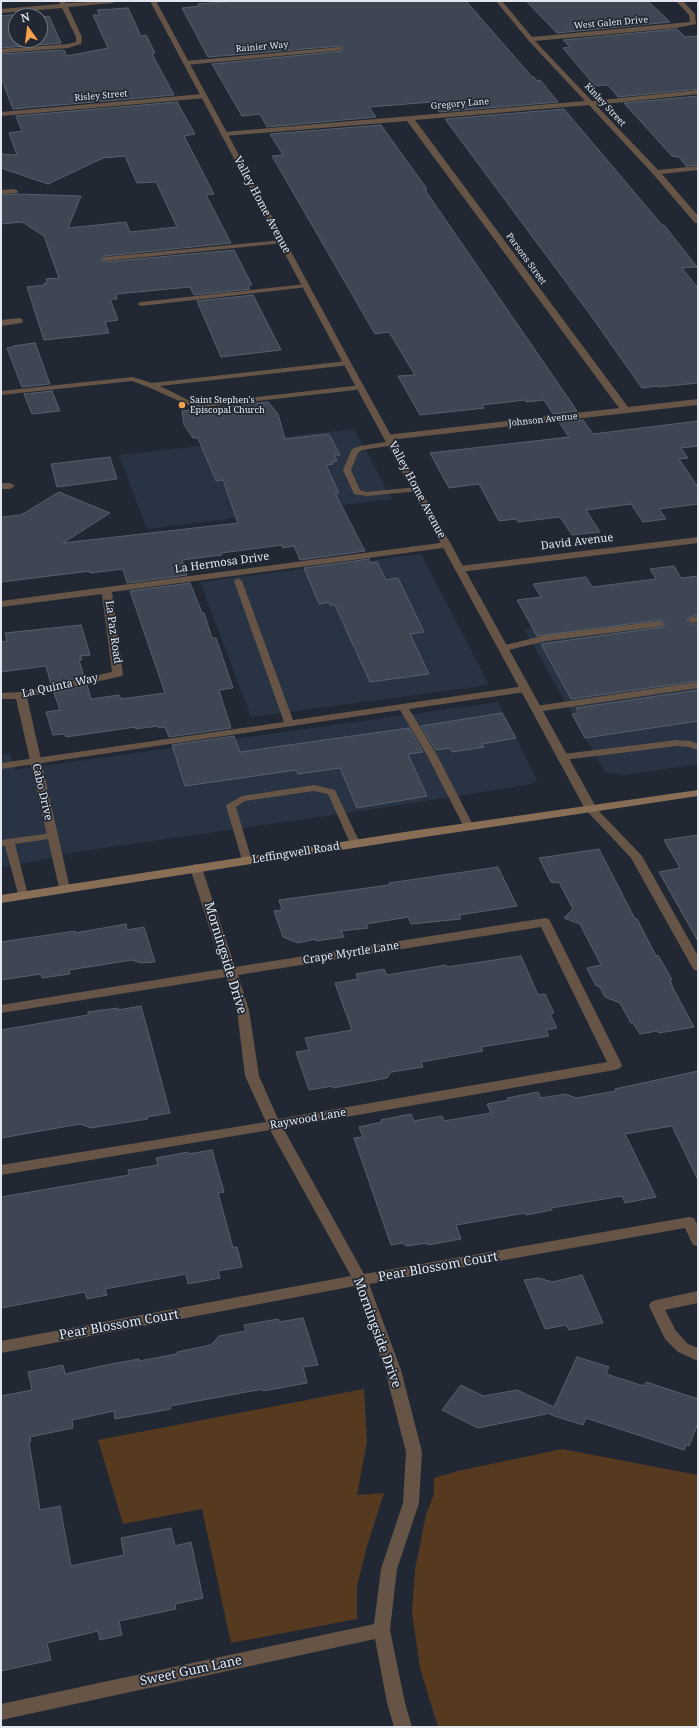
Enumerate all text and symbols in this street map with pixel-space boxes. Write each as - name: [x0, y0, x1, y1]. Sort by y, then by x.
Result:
- north arrow: [8, 8, 48, 48]
- text: N: [19, 9, 31, 25]
- street label: West Galen Drive: [574, 14, 648, 32]
- street label: Rainier Way: [235, 39, 289, 55]
- street label: Kinley Street: [582, 81, 628, 129]
- street label: Risley Street: [74, 88, 128, 104]
- street label: Gregory Lane: [430, 96, 490, 112]
- street label: Valley Home Avenue: [231, 154, 293, 256]
- street label: Parsons Street: [504, 231, 548, 287]
- place label: Saint Stephen's Episcopal Church: [190, 395, 265, 416]
- marker: Saint Stephen's Episcopal Church: [177, 400, 187, 410]
- street label: Johnson Avenue: [508, 411, 578, 429]
- street label: Valley Home Avenue: [386, 439, 448, 541]
- street label: David Avenue: [540, 531, 614, 553]
- street label: La Hermosa Drive: [174, 550, 270, 576]
- street label: La Paz Road: [102, 600, 124, 664]
- street label: La Quinta Way: [21, 671, 99, 701]
- street label: Cabo Drive: [29, 762, 55, 822]
- street label: Leffingwell Road: [251, 840, 341, 866]
- street label: Morningside Drive: [201, 900, 249, 1016]
- street label: Crape Myrtle Lane: [302, 939, 400, 967]
- street label: Raywood Lane: [269, 1106, 347, 1132]
- street label: Pear Blossom Court: [377, 1249, 499, 1285]
- street label: Morningside Drive: [350, 1276, 404, 1390]
- street label: Pear Blossom Court: [58, 1307, 180, 1343]
- street label: Sweet Gum Lane: [139, 1653, 243, 1689]

